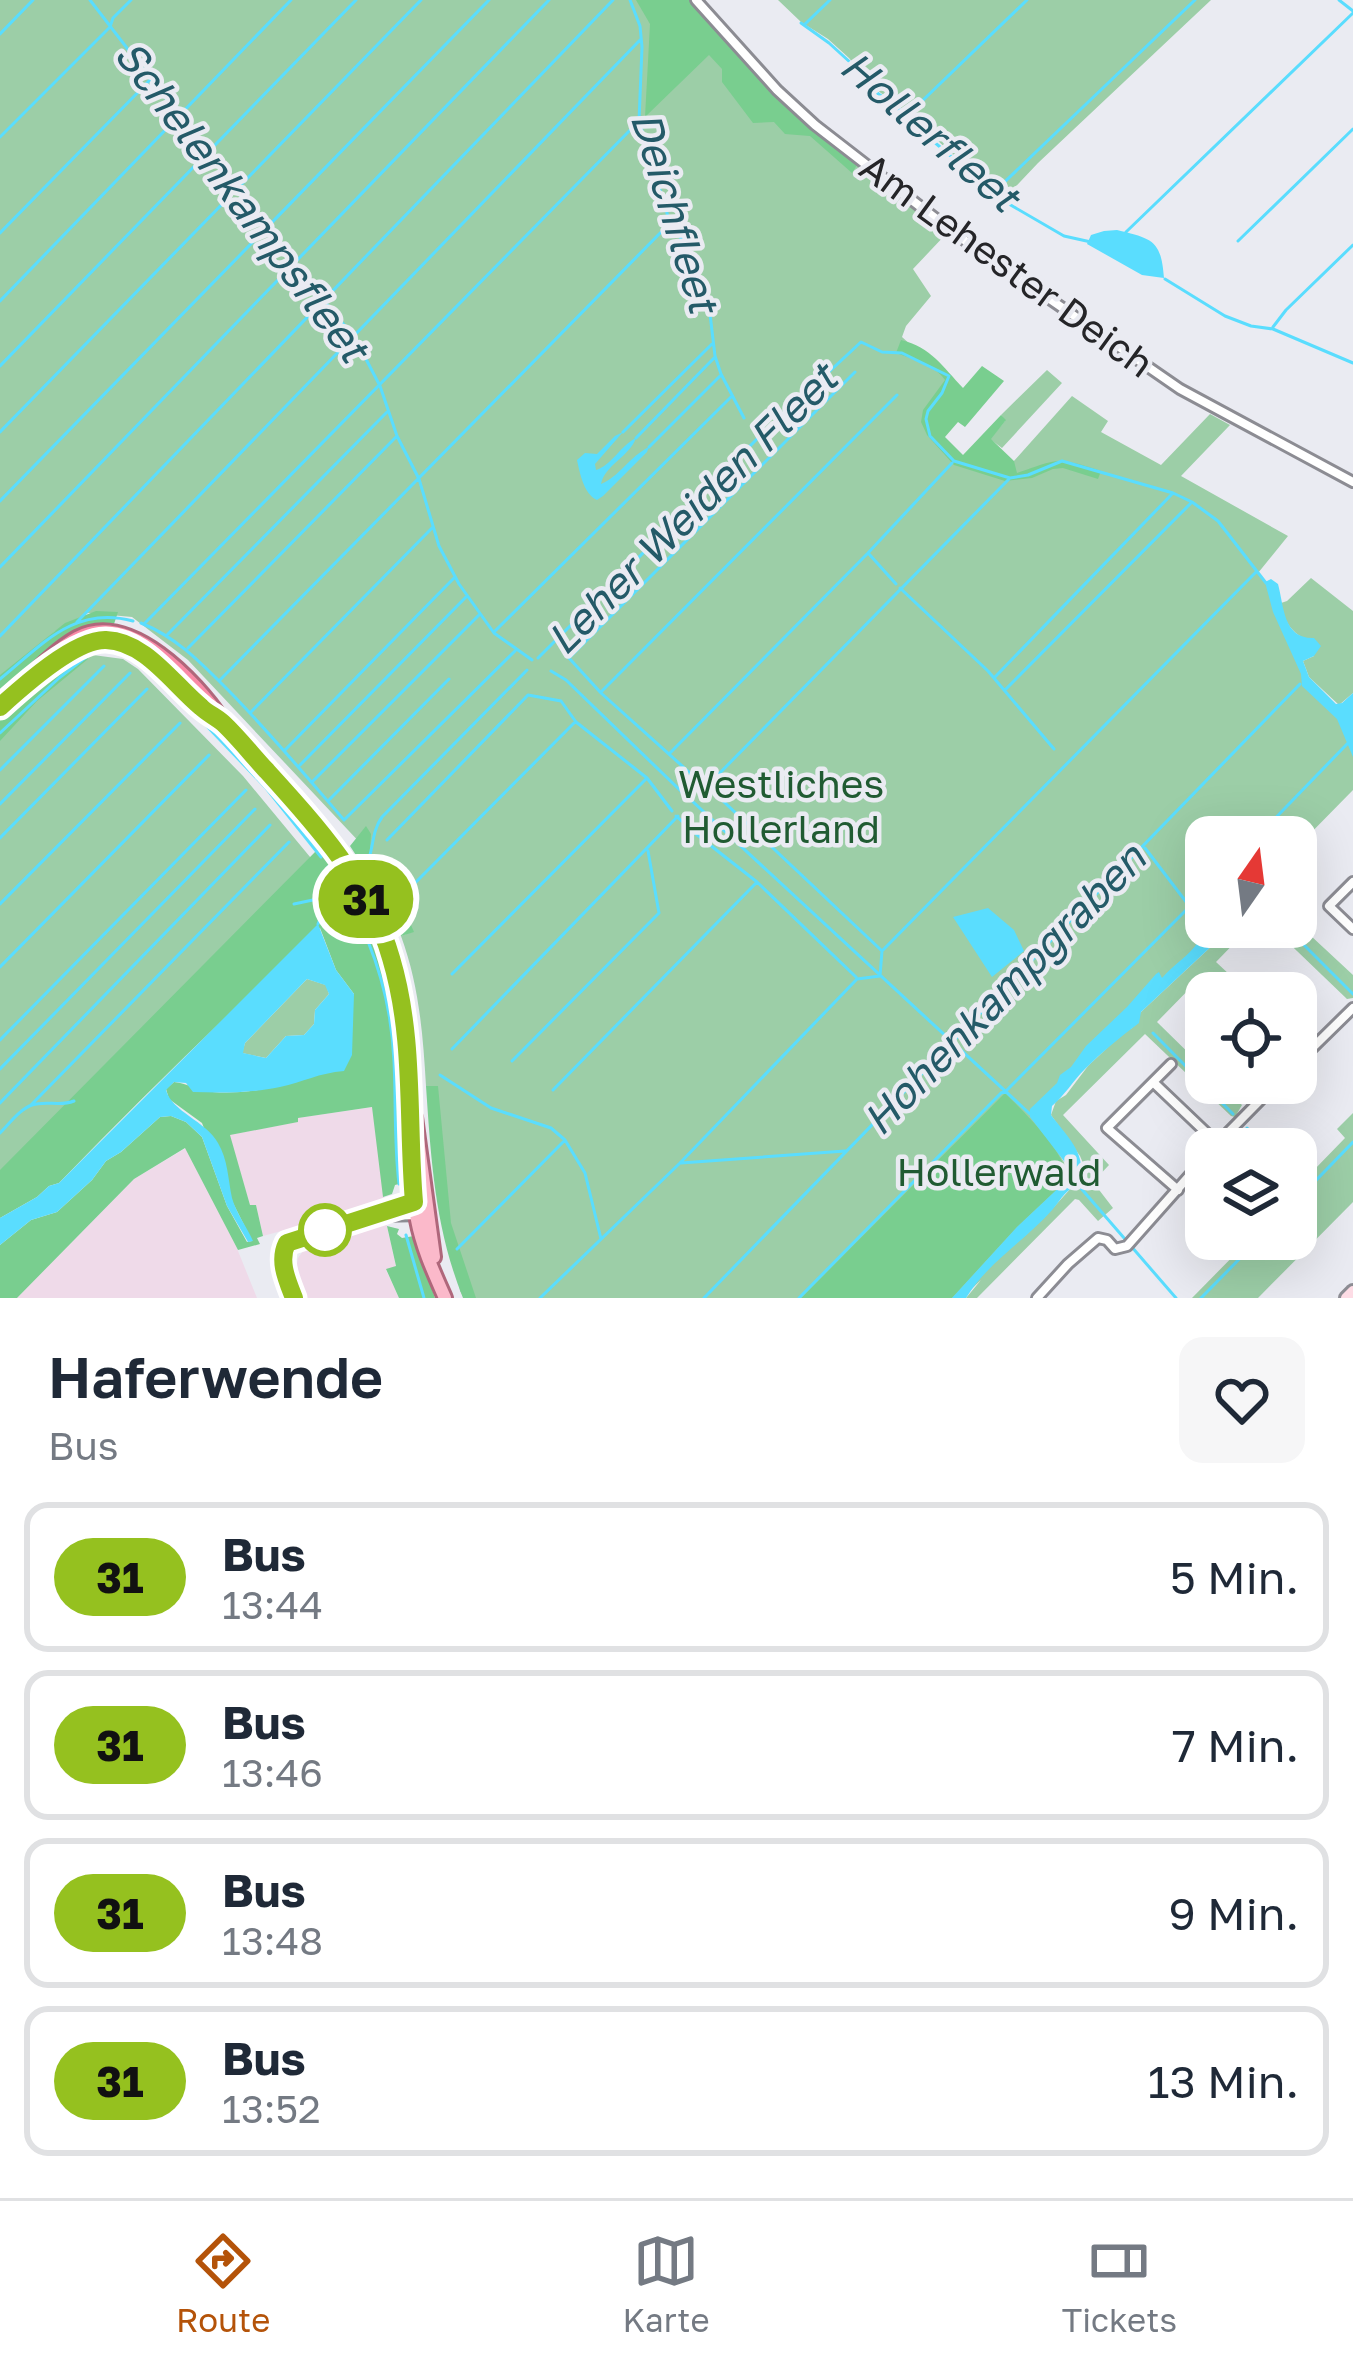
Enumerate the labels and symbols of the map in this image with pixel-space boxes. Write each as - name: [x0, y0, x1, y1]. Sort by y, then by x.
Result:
- water label: Schelenkampsfleet: [106, 30, 382, 374]
- water label: Hollerfleet: [832, 40, 1033, 224]
- water label: Deichfleet: [622, 105, 731, 322]
- street label: Am Lehester Deich: [852, 142, 1163, 387]
- water label: Leher Weiden Fleet: [536, 350, 850, 664]
- park label: Westliches Hollerland: [678, 760, 884, 852]
- north arrow: [1185, 816, 1317, 948]
- water label: Hohenkampgraben: [852, 831, 1156, 1144]
- line badge: 31: [312, 860, 420, 938]
- park label: Hollerwald: [896, 1148, 1102, 1195]
- unlabelled marker: [300, 1205, 350, 1255]

